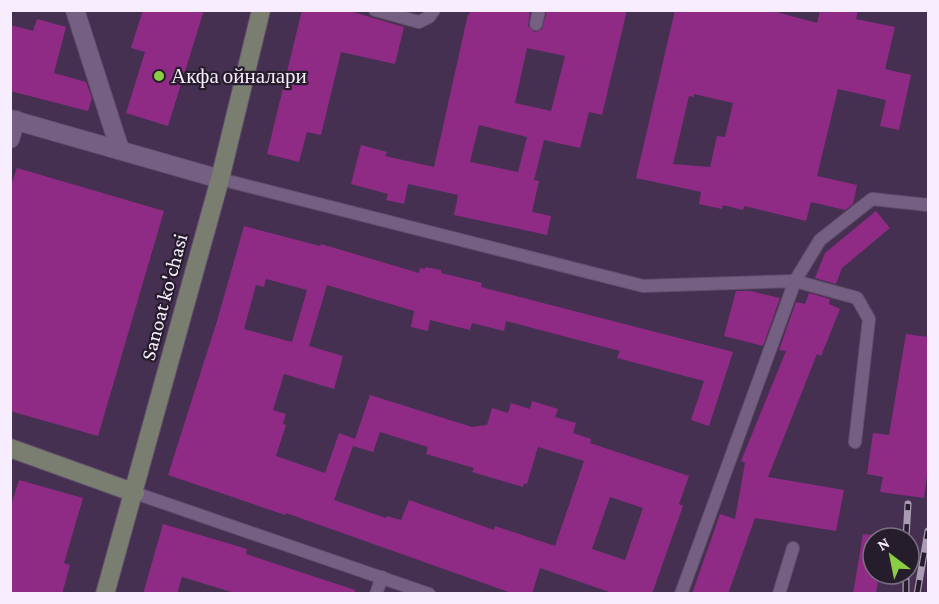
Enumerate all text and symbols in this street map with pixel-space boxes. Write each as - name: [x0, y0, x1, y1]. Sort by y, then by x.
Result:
- place label: Акфа ойналари: [171, 64, 307, 88]
- marker: Акфа ойналари: [152, 69, 166, 83]
- street label: Sanoat ko'chasi: [136, 230, 193, 363]
- north arrow: [861, 526, 921, 586]
- text: N: [874, 534, 893, 554]

